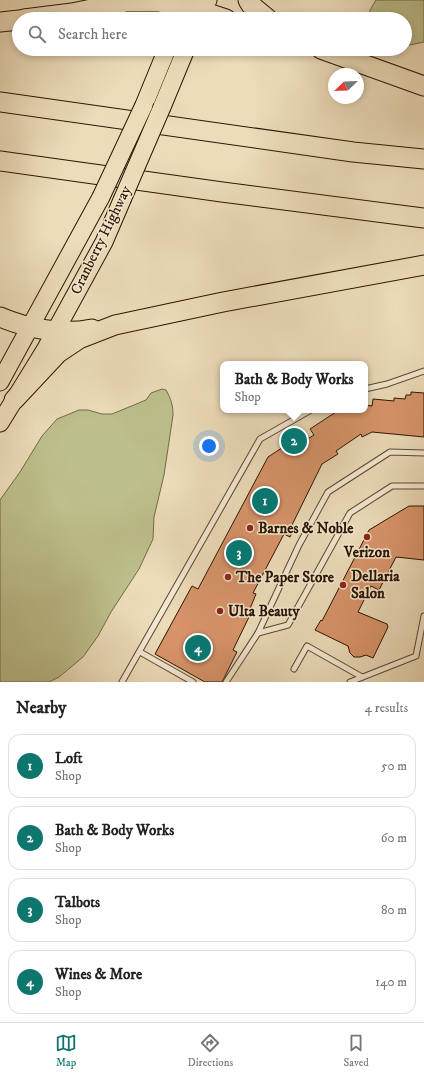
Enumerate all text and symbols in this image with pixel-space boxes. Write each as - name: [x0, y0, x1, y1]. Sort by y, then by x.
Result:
- search box: [12, 12, 412, 56]
- icon: search: [26, 23, 48, 45]
- text: Search here: [58, 25, 127, 44]
- north arrow: [328, 68, 364, 104]
- street label: Cranberry Highway: [66, 182, 136, 298]
- popup: [220, 361, 368, 413]
- text: Bath & Body Works: [234, 370, 354, 389]
- text: Shop: [234, 389, 261, 405]
- pin: 2: [281, 426, 307, 456]
- your location: [199, 436, 219, 456]
- pin: 1: [252, 486, 278, 516]
- place label: Barnes & Noble: [258, 519, 354, 538]
- marker: Barnes & Noble: [245, 523, 255, 533]
- marker: Verizon: [362, 532, 372, 542]
- pin: 3: [226, 538, 252, 568]
- place label: Verizon: [343, 543, 390, 562]
- place label: Dellaria Salon: [351, 567, 400, 603]
- place label: The Paper Store: [235, 568, 335, 587]
- marker: The Paper Store: [223, 572, 233, 582]
- marker: Dellaria Salon: [338, 580, 348, 590]
- place label: Ulta Beauty: [228, 602, 301, 621]
- marker: Ulta Beauty: [215, 606, 225, 616]
- pin: 4: [185, 633, 211, 663]
- text: Nearby: [16, 697, 66, 719]
- text: 4 results: [365, 700, 408, 716]
- text: Loft: [55, 749, 83, 768]
- text: 1: [28, 758, 32, 774]
- text: 50 m: [381, 758, 407, 774]
- text: Shop: [55, 768, 81, 784]
- text: Bath & Body Works: [55, 821, 174, 840]
- text: 2: [27, 830, 33, 846]
- text: 60 m: [381, 830, 407, 846]
- text: Shop: [55, 840, 81, 856]
- text: Talbots: [55, 893, 100, 912]
- text: 3: [28, 902, 32, 918]
- text: 80 m: [381, 902, 407, 918]
- text: Shop: [55, 912, 81, 928]
- text: Wines & More: [55, 965, 142, 984]
- text: 4: [26, 974, 34, 990]
- text: 140 m: [375, 974, 407, 990]
- text: Shop: [55, 984, 81, 1000]
- tab: Map: [55, 1032, 77, 1070]
- tab: Directions: [188, 1032, 233, 1070]
- tab: Saved: [344, 1032, 369, 1070]

